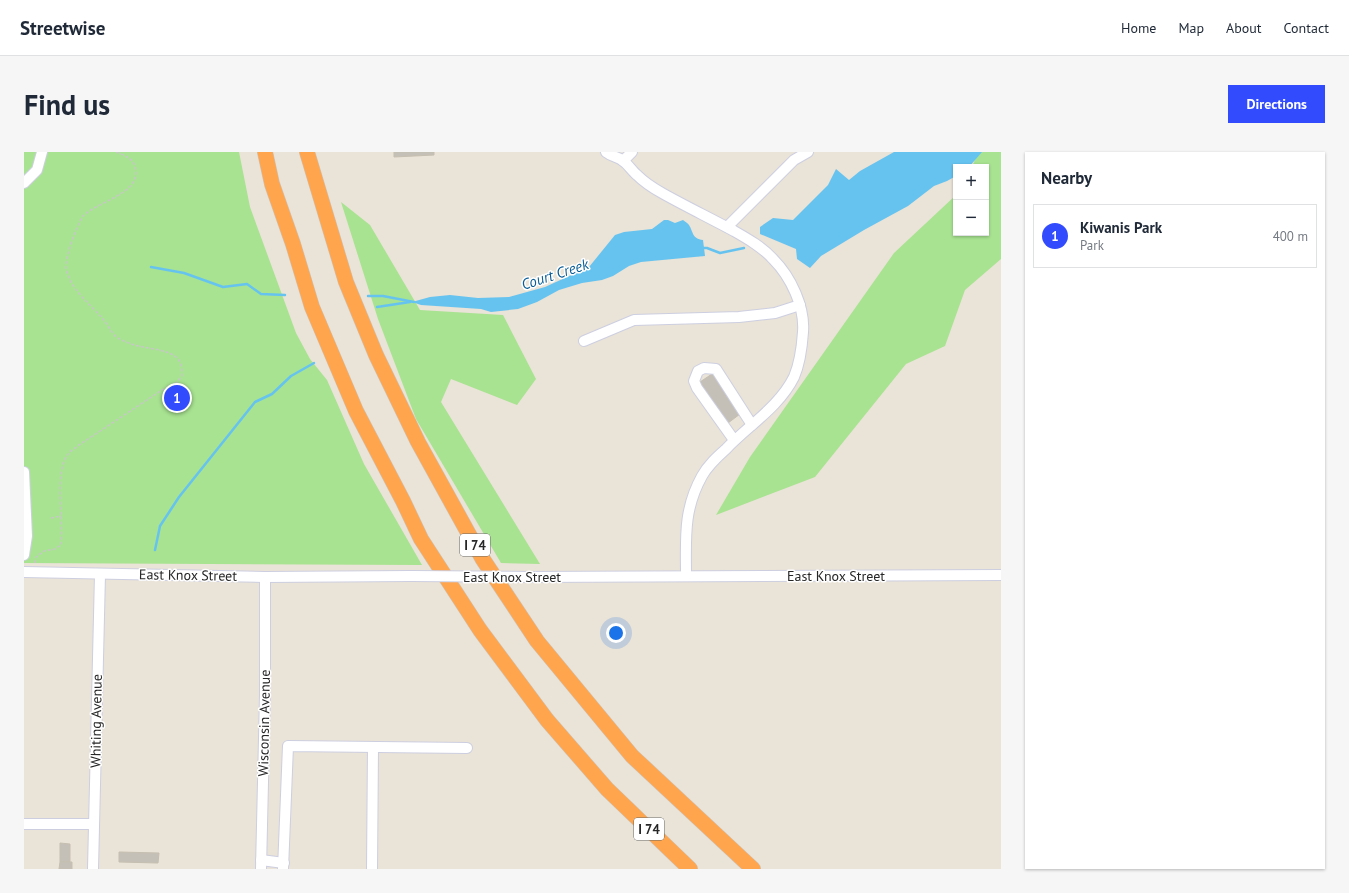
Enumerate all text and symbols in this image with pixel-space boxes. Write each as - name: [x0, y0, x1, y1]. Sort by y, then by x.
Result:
- text: Streetwise: [20, 16, 105, 40]
- text: Home: [1121, 19, 1156, 37]
- text: Map: [1178, 19, 1204, 37]
- text: About: [1226, 19, 1262, 37]
- text: Contact: [1284, 19, 1329, 37]
- button: Directions: [1228, 85, 1325, 123]
- text: Find us: [24, 86, 110, 123]
- map controls: [953, 164, 989, 236]
- button: +: [953, 164, 989, 200]
- text: Nearby: [1041, 167, 1092, 189]
- button: −: [953, 200, 989, 236]
- text: Kiwanis Park: [1080, 218, 1162, 237]
- text: 1: [1051, 228, 1059, 245]
- text: 400 m: [1273, 228, 1308, 245]
- text: Park: [1080, 237, 1104, 254]
- water label: Court Creek: [519, 254, 592, 294]
- pin: 1: [164, 383, 190, 413]
- road number: I 74: [460, 534, 490, 556]
- street label: East Knox Street: [139, 565, 237, 585]
- street label: East Knox Street: [787, 567, 885, 585]
- street label: East Knox Street: [463, 568, 561, 586]
- your location: [606, 623, 626, 643]
- street label: Wisconsin Avenue: [254, 669, 274, 777]
- street label: Whiting Avenue: [86, 674, 106, 768]
- road number: I 74: [634, 818, 664, 840]

